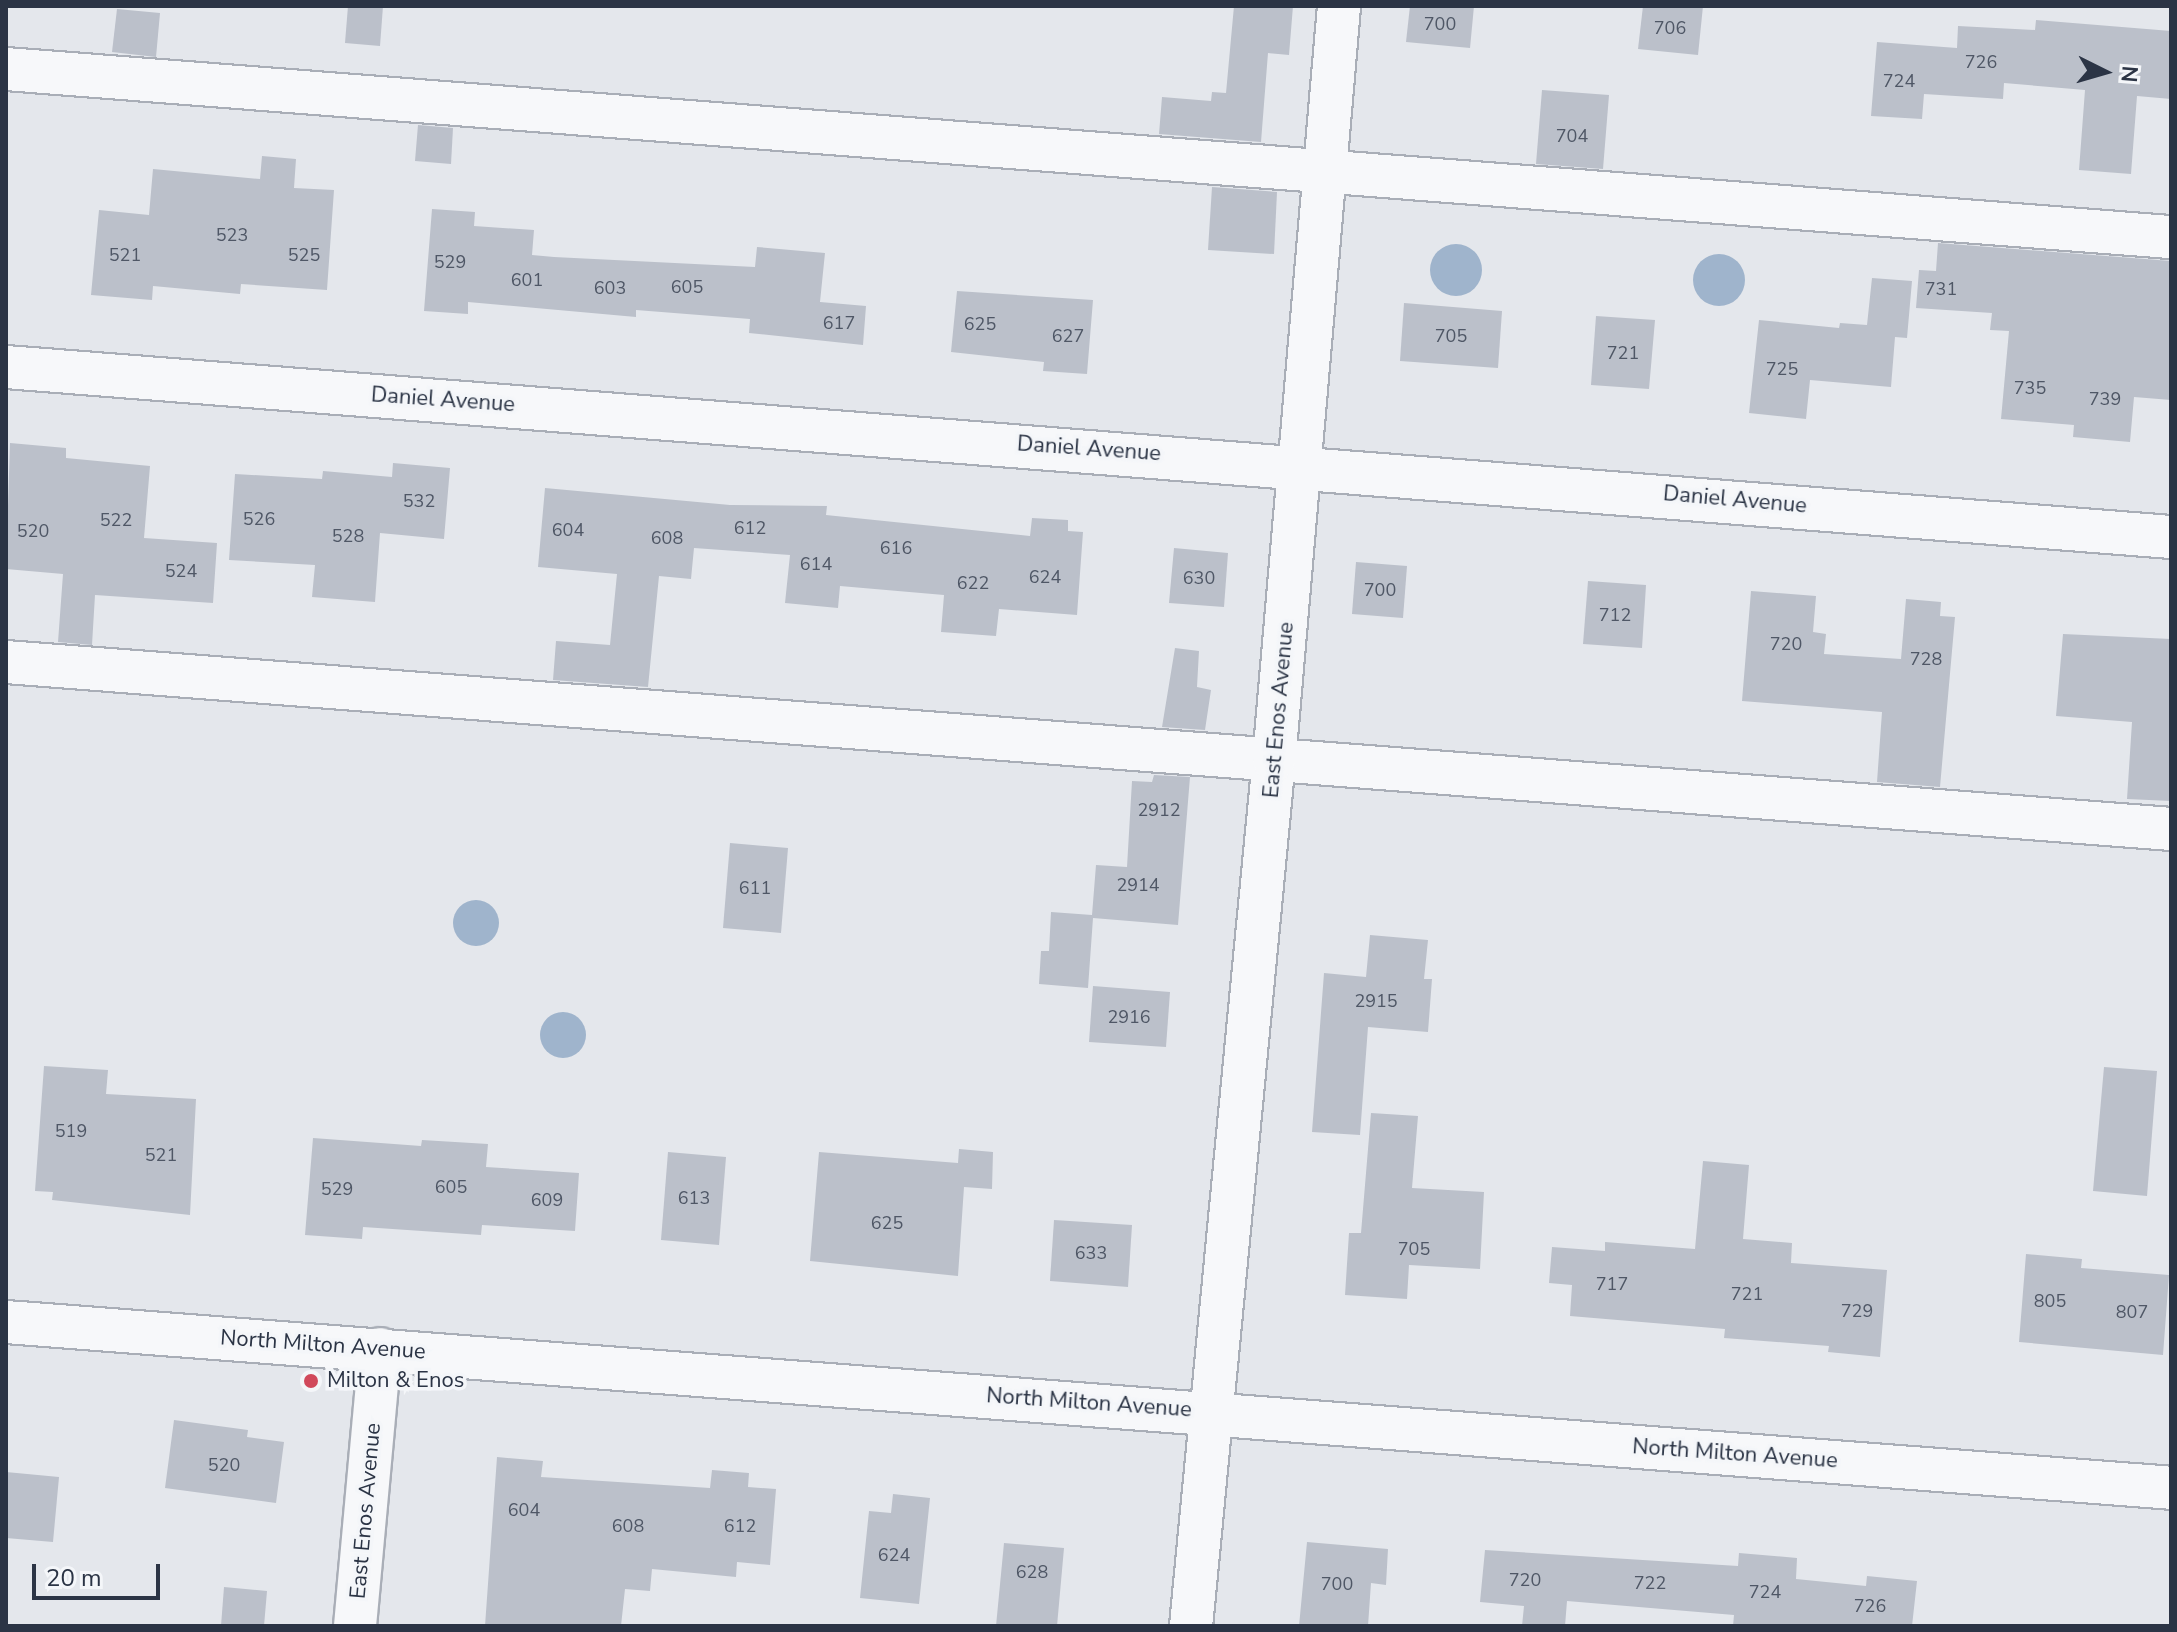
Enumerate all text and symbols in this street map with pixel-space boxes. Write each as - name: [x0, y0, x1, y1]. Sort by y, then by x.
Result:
- house number: 700: [1424, 13, 1456, 35]
- house number: 706: [1654, 17, 1686, 39]
- north arrow: [2065, 32, 2145, 112]
- house number: 726: [1965, 51, 1997, 73]
- text: N: [2113, 65, 2145, 84]
- house number: 724: [1883, 70, 1915, 92]
- house number: 704: [1556, 125, 1588, 147]
- house number: 523: [216, 224, 248, 246]
- house number: 521: [109, 244, 141, 266]
- house number: 525: [288, 244, 320, 266]
- house number: 529: [434, 251, 466, 273]
- house number: 601: [511, 269, 543, 291]
- house number: 605: [671, 276, 703, 298]
- house number: 603: [594, 277, 626, 299]
- house number: 731: [1925, 278, 1957, 300]
- house number: 617: [823, 312, 855, 334]
- house number: 625: [964, 313, 996, 335]
- house number: 627: [1052, 325, 1084, 347]
- house number: 705: [1435, 325, 1467, 347]
- house number: 721: [1607, 342, 1639, 364]
- house number: 725: [1766, 358, 1798, 380]
- house number: 735: [2014, 377, 2046, 399]
- street label: Daniel Avenue: [370, 382, 516, 418]
- house number: 739: [2089, 388, 2121, 410]
- street label: Daniel Avenue: [1016, 431, 1162, 467]
- street label: Daniel Avenue: [1662, 481, 1808, 519]
- house number: 532: [403, 490, 435, 512]
- house number: 526: [243, 508, 275, 530]
- house number: 522: [100, 509, 132, 531]
- house number: 612: [734, 517, 766, 539]
- house number: 604: [552, 519, 584, 541]
- house number: 520: [17, 520, 49, 542]
- house number: 528: [332, 525, 364, 547]
- house number: 608: [651, 527, 683, 549]
- house number: 616: [880, 537, 912, 559]
- house number: 614: [800, 553, 832, 575]
- house number: 524: [165, 560, 197, 582]
- house number: 624: [1029, 566, 1061, 588]
- house number: 630: [1183, 567, 1215, 589]
- house number: 622: [957, 572, 989, 594]
- house number: 700: [1364, 579, 1396, 601]
- house number: 712: [1599, 604, 1631, 626]
- street label: East Enos Avenue: [1258, 621, 1300, 799]
- house number: 720: [1770, 633, 1802, 655]
- house number: 728: [1910, 648, 1942, 670]
- house number: 2912: [1137, 799, 1181, 821]
- house number: 2914: [1116, 874, 1160, 896]
- house number: 611: [739, 877, 771, 899]
- house number: 2915: [1354, 990, 1398, 1012]
- house number: 2916: [1107, 1006, 1151, 1028]
- house number: 519: [55, 1120, 87, 1142]
- house number: 521: [145, 1144, 177, 1166]
- house number: 605: [435, 1176, 467, 1198]
- house number: 529: [321, 1178, 353, 1200]
- house number: 613: [678, 1187, 710, 1209]
- house number: 609: [531, 1189, 563, 1211]
- house number: 625: [871, 1212, 903, 1234]
- house number: 705: [1398, 1238, 1430, 1260]
- house number: 633: [1075, 1242, 1107, 1264]
- house number: 717: [1596, 1273, 1628, 1295]
- house number: 721: [1731, 1283, 1763, 1305]
- house number: 805: [2034, 1290, 2066, 1312]
- house number: 729: [1841, 1300, 1873, 1322]
- house number: 807: [2116, 1301, 2148, 1323]
- street label: North Milton Avenue: [219, 1325, 427, 1365]
- place label: Milton & Enos: [327, 1368, 464, 1394]
- marker: Milton & Enos: [302, 1372, 320, 1390]
- street label: North Milton Avenue: [985, 1383, 1193, 1423]
- street label: East Enos Avenue: [345, 1422, 387, 1600]
- street label: North Milton Avenue: [1631, 1434, 1839, 1474]
- house number: 520: [208, 1454, 240, 1476]
- house number: 604: [508, 1499, 540, 1521]
- house number: 608: [612, 1515, 644, 1537]
- house number: 612: [724, 1515, 756, 1537]
- house number: 624: [878, 1544, 910, 1566]
- scale bar: [36, 1548, 164, 1598]
- house number: 628: [1016, 1561, 1048, 1583]
- text: 20 m: [46, 1562, 102, 1594]
- house number: 720: [1509, 1569, 1541, 1591]
- house number: 722: [1634, 1572, 1666, 1594]
- house number: 700: [1321, 1573, 1353, 1595]
- house number: 724: [1749, 1581, 1781, 1603]
- house number: 726: [1854, 1595, 1886, 1617]

